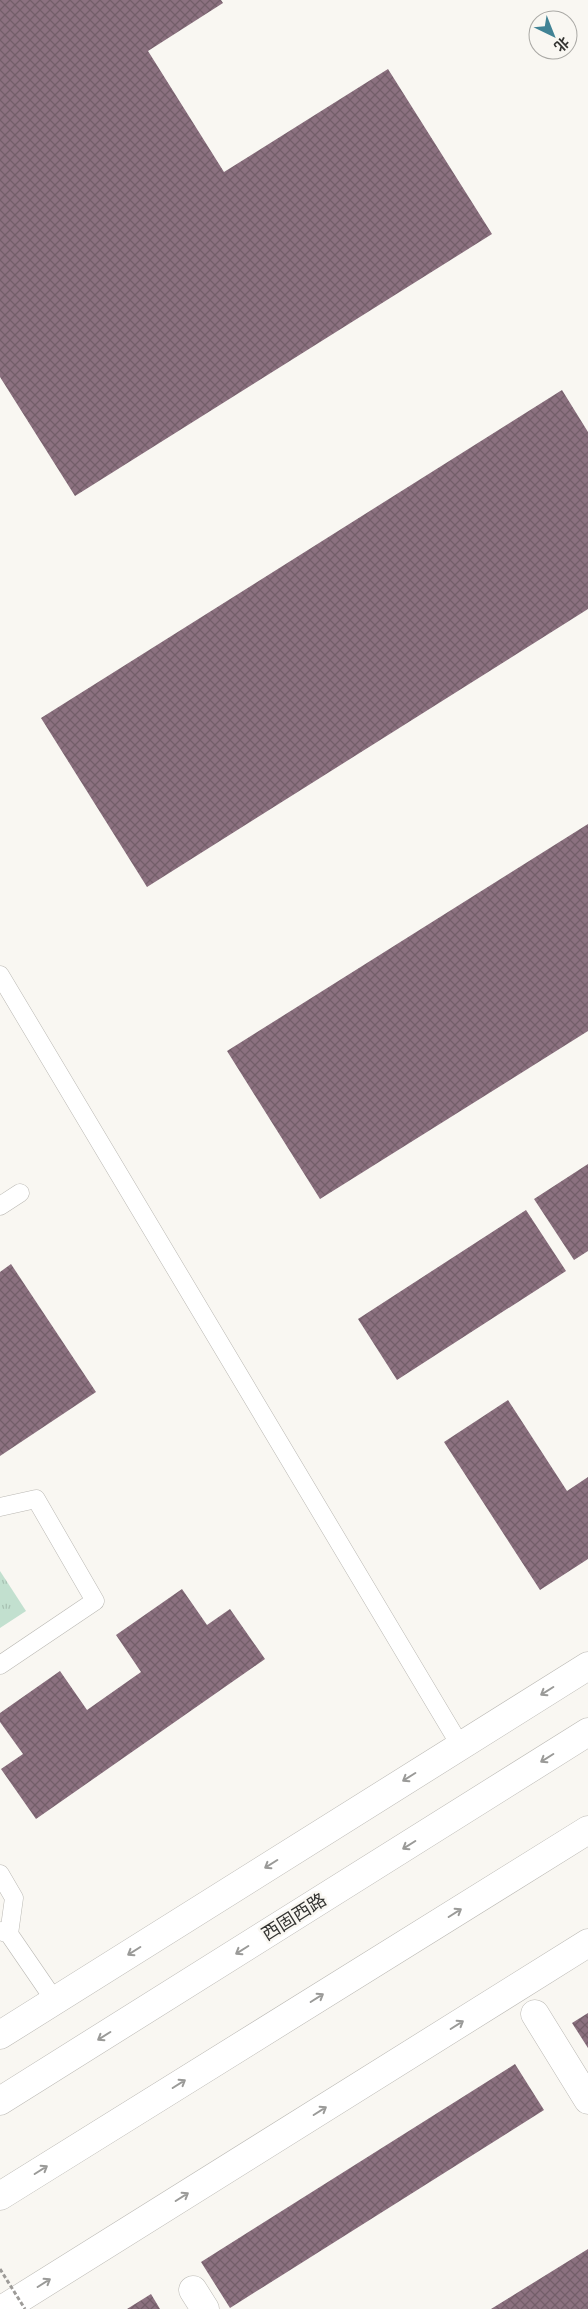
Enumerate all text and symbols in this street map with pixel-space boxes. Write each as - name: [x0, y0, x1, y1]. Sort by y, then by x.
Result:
- north arrow: [528, 10, 578, 60]
- text: 北: [550, 32, 573, 56]
- one-way arrow: [540, 1687, 554, 1697]
- one-way arrow: [540, 1754, 554, 1764]
- one-way arrow: [402, 1773, 416, 1783]
- one-way arrow: [402, 1839, 416, 1850]
- one-way arrow: [265, 1859, 279, 1869]
- street label: 西固西路: [257, 1888, 331, 1946]
- one-way arrow: [448, 1907, 462, 1918]
- one-way arrow: [235, 1945, 249, 1955]
- one-way arrow: [127, 1946, 141, 1956]
- one-way arrow: [310, 1993, 324, 2003]
- one-way arrow: [450, 2019, 464, 2029]
- one-way arrow: [97, 2031, 111, 2041]
- one-way arrow: [172, 2079, 186, 2089]
- one-way arrow: [312, 2106, 326, 2116]
- one-way arrow: [34, 2165, 48, 2175]
- one-way arrow: [174, 2192, 188, 2202]
- one-way arrow: [37, 2278, 51, 2288]

